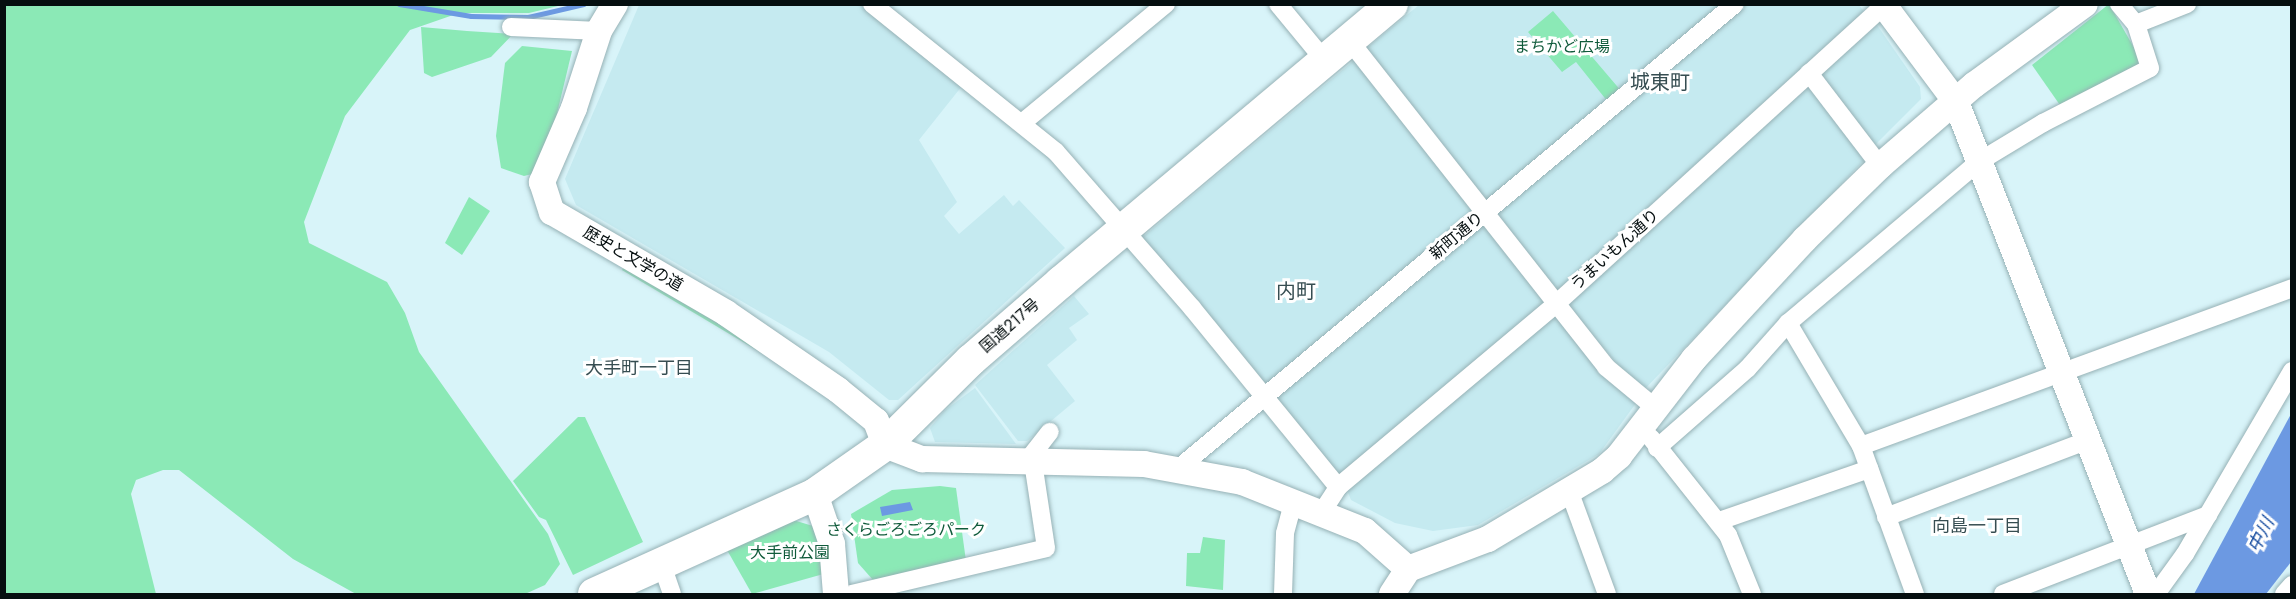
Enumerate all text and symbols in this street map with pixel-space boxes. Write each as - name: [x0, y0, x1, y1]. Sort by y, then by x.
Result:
- park label: まちかど広場: [1514, 37, 1610, 57]
- district label: 城東町: [1630, 70, 1690, 94]
- street label: うまいもん通り: [1567, 205, 1663, 295]
- street label: 新町通り: [1426, 208, 1488, 264]
- street label: 歴史と文学の道: [580, 223, 686, 295]
- district label: 内町: [1276, 279, 1316, 303]
- street label: 国道217号: [976, 295, 1044, 357]
- district label: 大手町一丁目: [585, 357, 693, 379]
- water label: 中川: [2243, 514, 2279, 556]
- district label: 向島一丁目: [1932, 515, 2022, 537]
- park label: さくらごろごろパーク: [826, 520, 986, 540]
- park label: 大手前公園: [750, 543, 830, 563]

